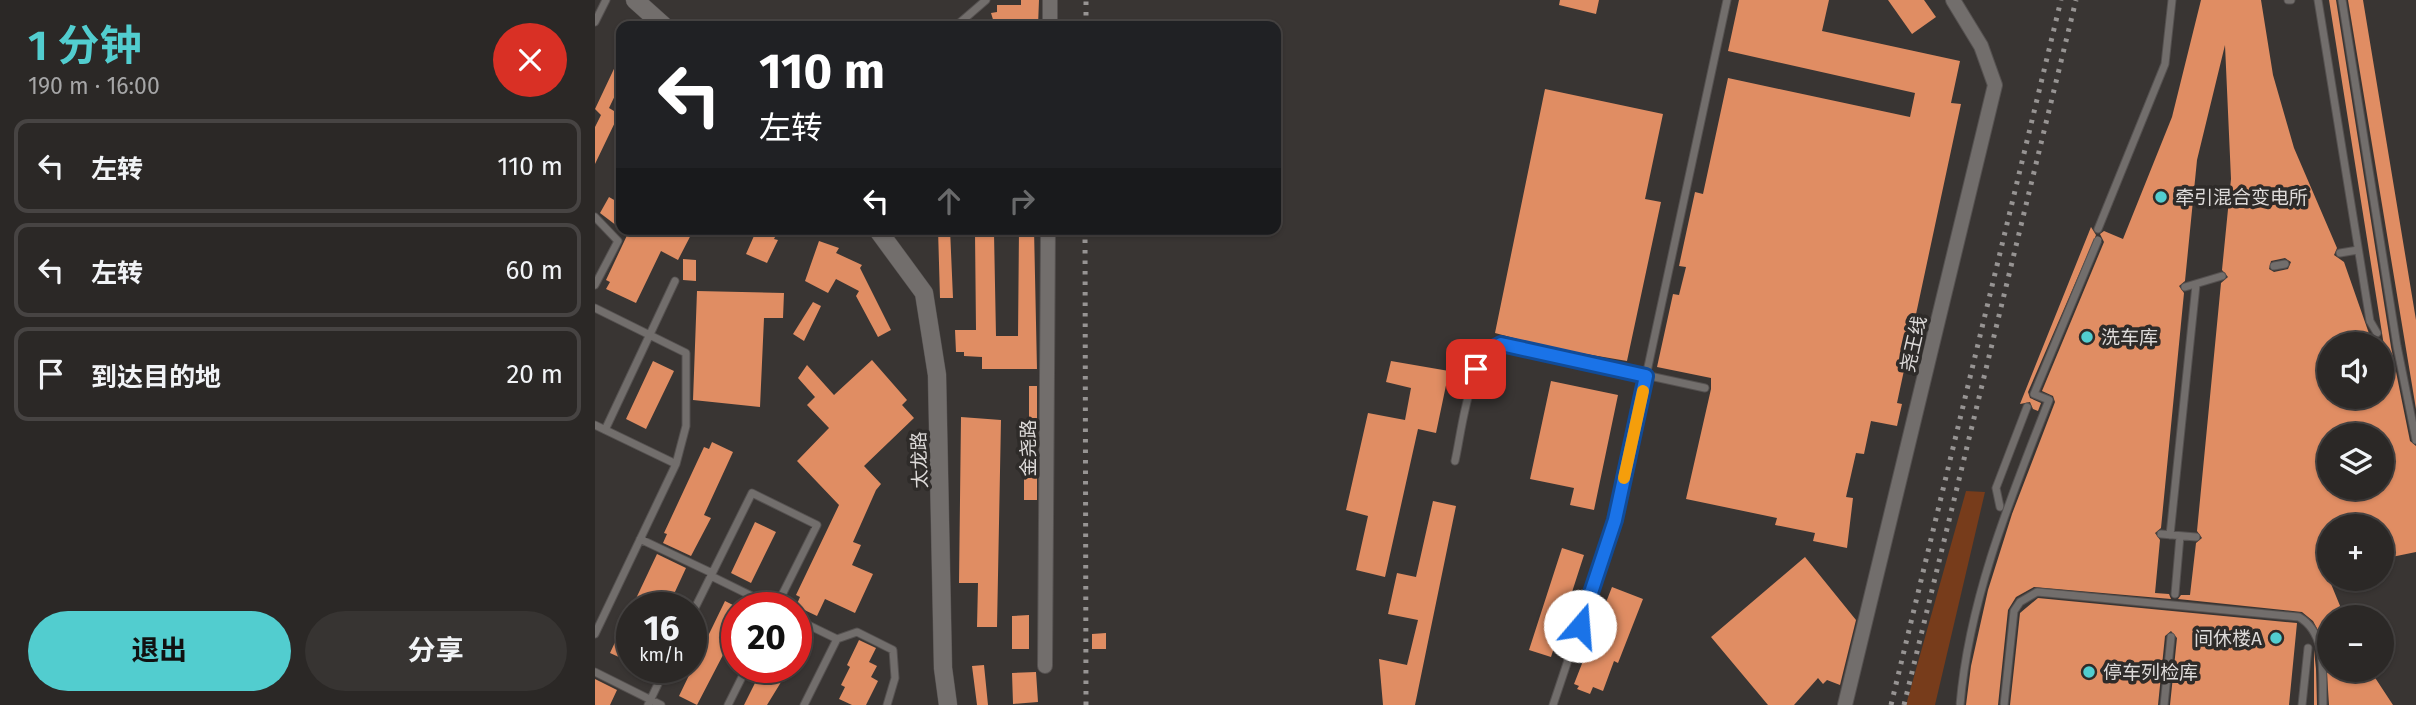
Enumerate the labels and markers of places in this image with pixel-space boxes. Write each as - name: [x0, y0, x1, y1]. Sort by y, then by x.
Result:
- place label: 牵引混合变电所: [2175, 186, 2308, 209]
- marker: 牵引混合变电所: [2153, 189, 2169, 205]
- place label: 洗车库: [2101, 326, 2158, 349]
- marker: 洗车库: [2079, 329, 2095, 345]
- pin: [1446, 339, 1506, 399]
- place label: 间休楼A: [2194, 627, 2262, 650]
- marker: 间休楼A: [2268, 630, 2284, 646]
- place label: 停车列检库: [2103, 661, 2198, 684]
- marker: 停车列检库: [2081, 664, 2097, 680]

